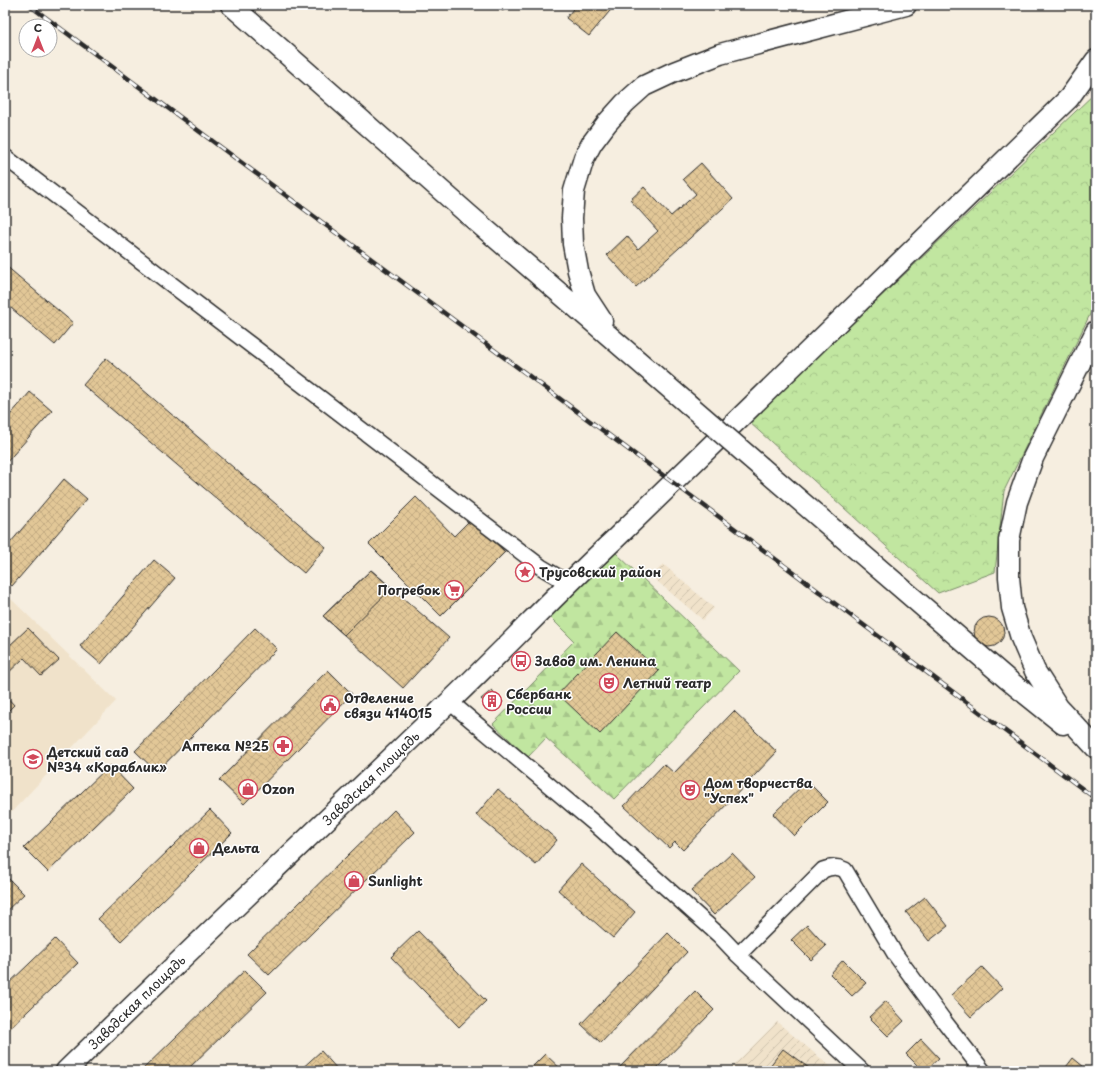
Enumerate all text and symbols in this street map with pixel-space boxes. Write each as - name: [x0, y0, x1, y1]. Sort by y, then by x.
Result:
- north arrow: [18, 18, 58, 58]
- text: С: [34, 19, 42, 36]
- place icon: Трусовский район: [514, 561, 536, 583]
- place label: Трусовский район: [539, 562, 661, 581]
- supermarket icon: Погребок: [443, 579, 465, 601]
- place label: Погребок: [378, 580, 441, 599]
- bus stop icon: Завод им. Ленина: [510, 650, 532, 672]
- place label: Завод им. Ленина: [534, 651, 656, 670]
- theatre icon: Летний театр: [598, 672, 620, 694]
- place label: Летний театр: [623, 673, 711, 692]
- place label: Сбербанк России: [506, 684, 572, 718]
- place label: Отделение связи 414015: [344, 688, 432, 722]
- building icon: Сбербанк России: [481, 690, 503, 712]
- public building icon: Отделение связи 414015: [319, 694, 341, 716]
- street label: Заводская площадь: [318, 726, 424, 829]
- pharmacy icon: Аптека №25: [272, 735, 294, 757]
- place label: Аптека №25: [182, 736, 269, 755]
- place label: Детский сад №34 «Кораблик»: [46, 742, 167, 776]
- school or university icon: Детский сад №34 «Кораблик»: [22, 748, 44, 770]
- place label: Дом творчества "Успех": [703, 773, 813, 807]
- shop icon: Ozon: [237, 778, 259, 800]
- place label: Ozon: [262, 779, 295, 798]
- theatre icon: Дом творчества "Успех": [679, 779, 701, 801]
- shop icon: Дельта: [188, 837, 210, 859]
- place label: Дельта: [212, 838, 260, 857]
- shop icon: Sunlight: [343, 870, 365, 892]
- place label: Sunlight: [368, 871, 423, 890]
- street label: Заводская площадь: [84, 950, 190, 1053]

